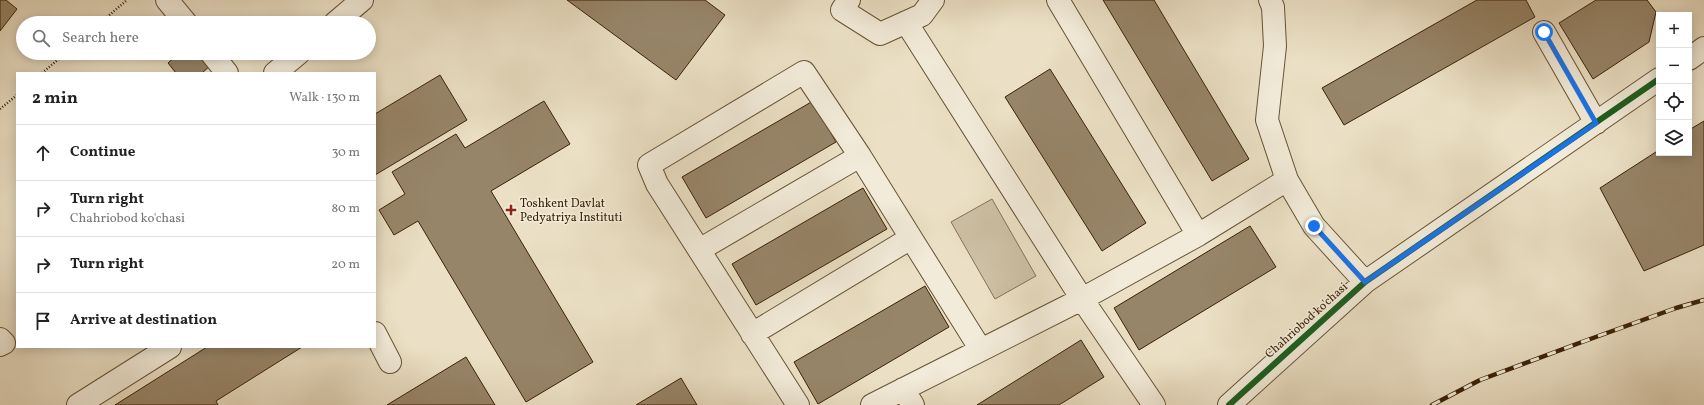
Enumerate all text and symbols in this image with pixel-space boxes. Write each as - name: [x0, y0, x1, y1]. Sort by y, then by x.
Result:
- map controls: [1656, 12, 1692, 156]
- button: +: [1656, 12, 1692, 48]
- search box: [16, 16, 376, 60]
- route start: [1535, 23, 1553, 41]
- icon: search: [30, 27, 52, 49]
- text: Search here: [62, 28, 139, 49]
- button: −: [1656, 48, 1692, 84]
- button: locate: [1656, 84, 1692, 120]
- text: 2 min: [32, 87, 78, 110]
- text: Walk · 130 m: [289, 89, 360, 107]
- button: layers: [1656, 120, 1692, 156]
- icon: ahead: [32, 142, 54, 164]
- text: Continue: [70, 142, 135, 163]
- text: 30 m: [332, 144, 360, 162]
- text: Turn right: [70, 189, 144, 210]
- place label: Toshkent Davlat Pedyatriya Instituti: [520, 196, 623, 226]
- icon: right: [32, 198, 54, 220]
- text: 80 m: [331, 200, 360, 218]
- marker: Toshkent Davlat Pedyatriya Instituti: [505, 204, 517, 216]
- text: Chahriobod ko'chasi: [70, 210, 185, 228]
- route end: [1305, 217, 1323, 235]
- icon: right: [32, 254, 54, 276]
- text: Turn right: [70, 254, 144, 275]
- text: 20 m: [331, 256, 360, 274]
- street label: Chahriobod ko'chasi: [1262, 279, 1352, 362]
- icon: arrive: [32, 310, 54, 332]
- text: Arrive at destination: [70, 310, 217, 331]

